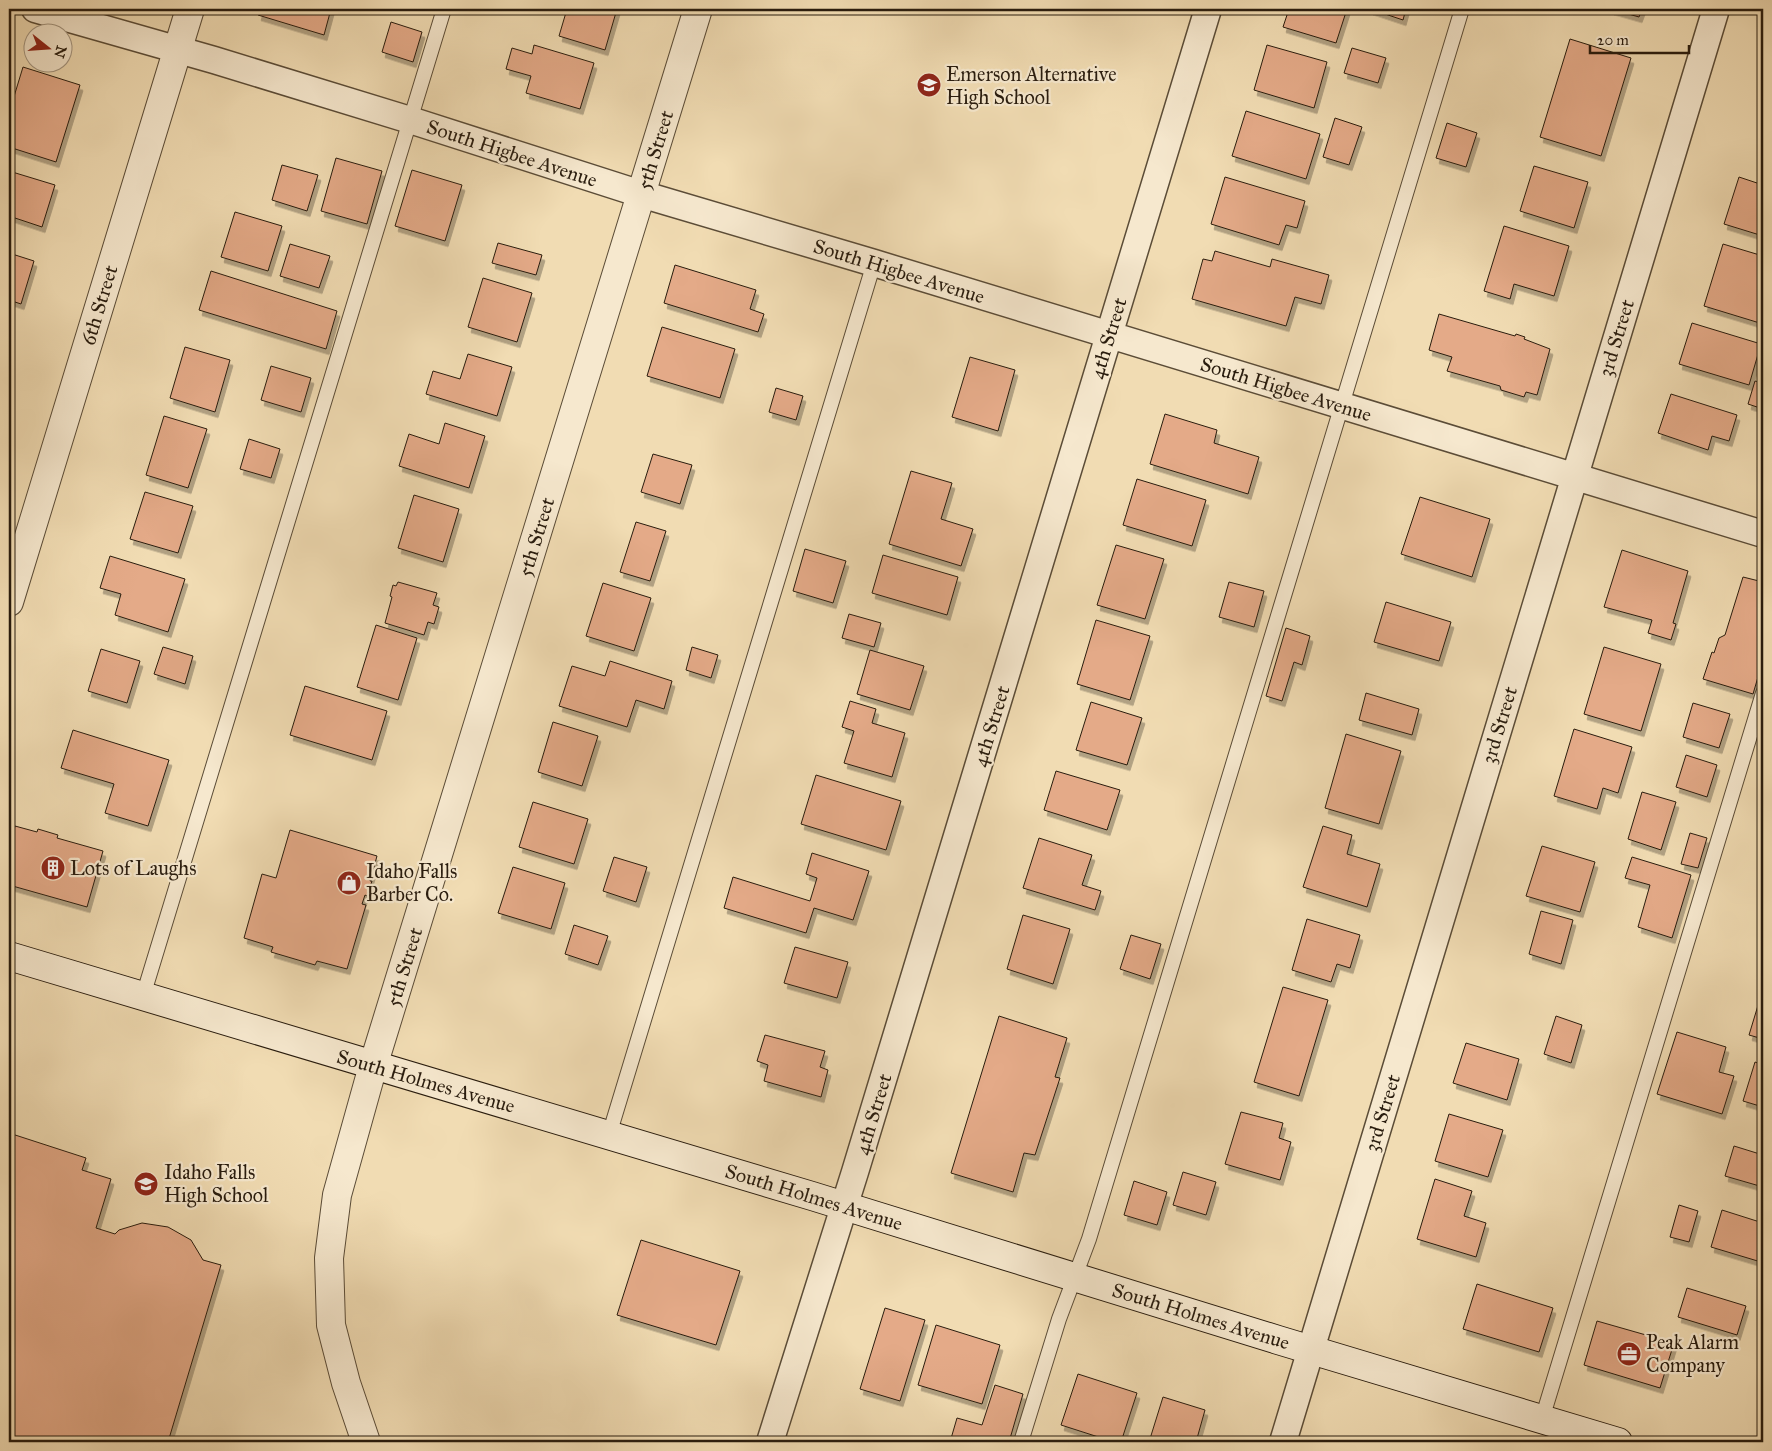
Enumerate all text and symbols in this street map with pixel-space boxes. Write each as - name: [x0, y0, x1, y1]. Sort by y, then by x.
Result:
- north arrow: [22, 22, 72, 72]
- scale bar: [1590, 22, 1688, 54]
- text: 20 m: [1597, 31, 1629, 49]
- text: N: [50, 43, 70, 60]
- place label: Emerson Alternative High School: [946, 62, 1117, 110]
- school or university icon: Emerson Alternative High School: [916, 72, 942, 98]
- street label: 5th Street: [632, 108, 678, 192]
- street label: South Higbee Avenue: [423, 114, 600, 193]
- street label: South Higbee Avenue: [810, 234, 988, 309]
- street label: 6th Street: [75, 262, 123, 348]
- street label: 4th Street: [1084, 295, 1132, 381]
- street label: 3rd Street: [1593, 297, 1639, 379]
- street label: South Higbee Avenue: [1197, 352, 1375, 427]
- street label: 5th Street: [513, 495, 559, 579]
- street label: 4th Street: [967, 683, 1015, 769]
- street label: 3rd Street: [1476, 684, 1522, 766]
- building icon: Lots of Laughs: [40, 855, 66, 881]
- place label: Lots of Laughs: [70, 856, 197, 881]
- place label: Idaho Falls Barber Co.: [366, 859, 457, 906]
- shop icon: Idaho Falls Barber Co.: [336, 870, 362, 896]
- street label: 5th Street: [381, 925, 427, 1009]
- street label: South Holmes Avenue: [334, 1044, 518, 1118]
- street label: 4th Street: [849, 1071, 897, 1157]
- street label: 3rd Street: [1359, 1072, 1405, 1154]
- street label: South Holmes Avenue: [722, 1159, 906, 1235]
- place label: Idaho Falls High School: [164, 1160, 269, 1208]
- school or university icon: Idaho Falls High School: [133, 1171, 159, 1197]
- street label: South Holmes Avenue: [1109, 1278, 1293, 1354]
- place label: Peak Alarm Company: [1646, 1330, 1739, 1377]
- office icon: Peak Alarm Company: [1616, 1341, 1642, 1367]

